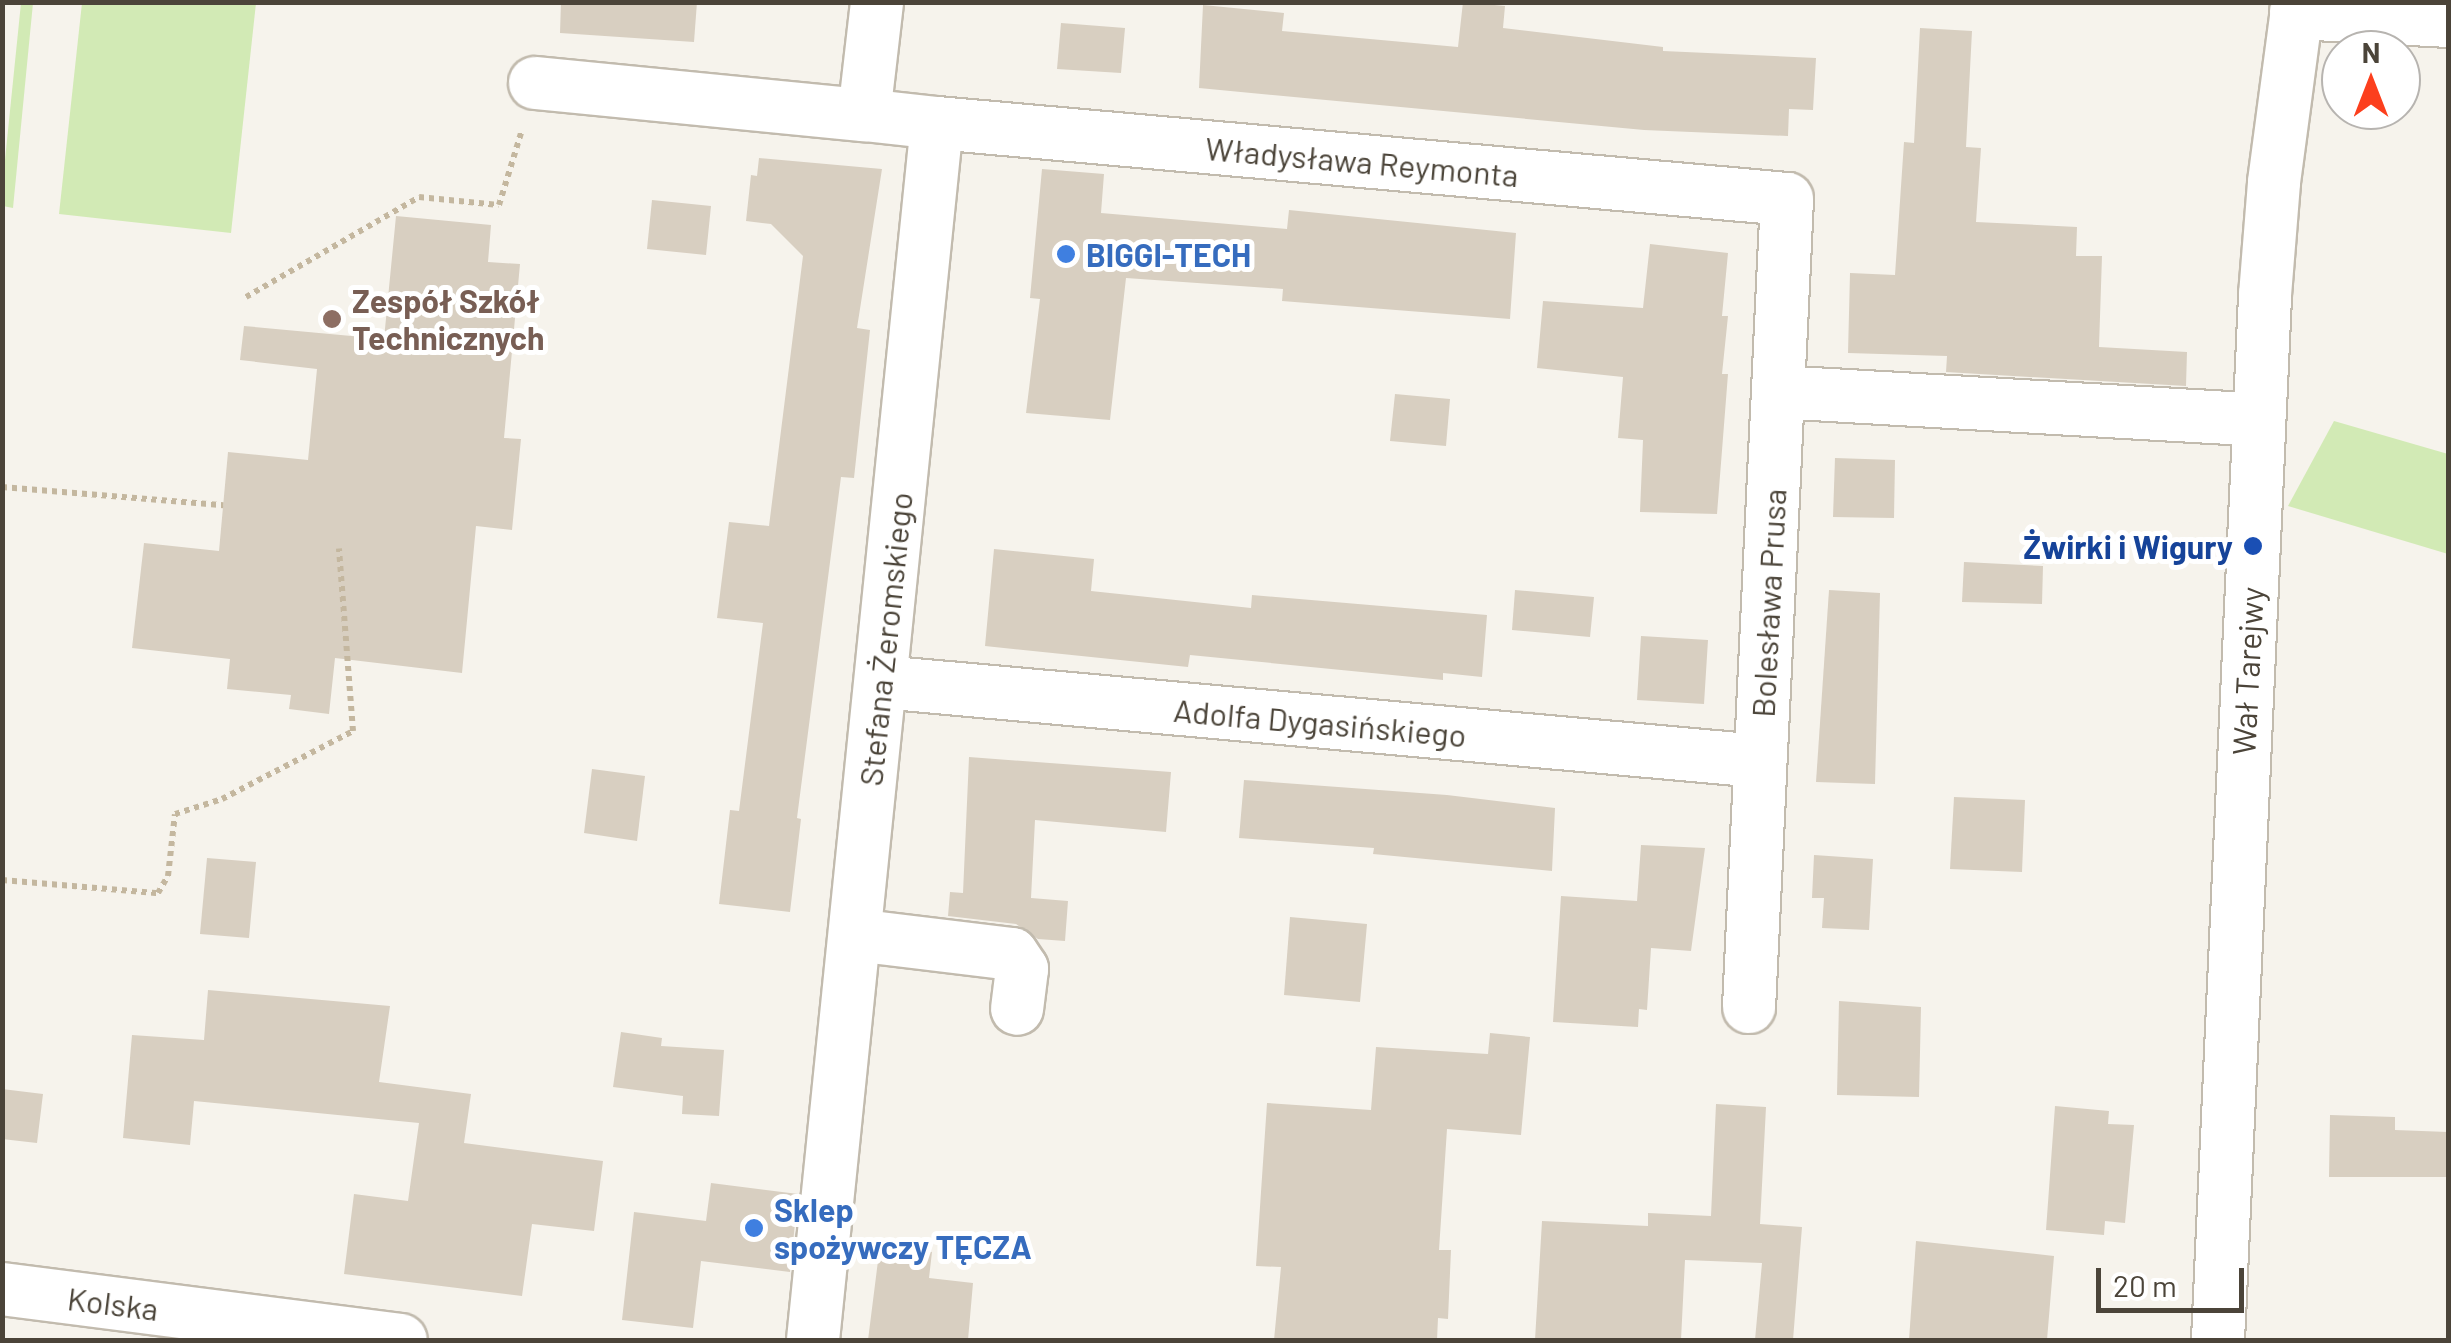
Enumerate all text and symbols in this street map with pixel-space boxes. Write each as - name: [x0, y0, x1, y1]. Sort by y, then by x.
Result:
- north arrow: [2321, 30, 2421, 130]
- text: N: [2362, 35, 2380, 69]
- street label: Władysława Reymonta: [1204, 128, 1520, 194]
- place label: BIGGI-TECH: [1086, 235, 1251, 273]
- marker: BIGGI-TECH: [1055, 243, 1077, 265]
- place label: Zespół Szkół Technicznych: [352, 282, 545, 357]
- marker: Zespół Szkół Technicznych: [321, 308, 343, 330]
- street label: Bolesława Prusa: [1743, 488, 1793, 718]
- street label: Stefana Żeromskiego: [850, 490, 920, 788]
- place label: Żwirki i Wigury: [2023, 527, 2233, 565]
- marker: Żwirki i Wigury: [2242, 535, 2264, 557]
- street label: Wał Tarejwy: [2223, 586, 2271, 756]
- street label: Adolfa Dygasińskiego: [1172, 690, 1468, 754]
- place label: Sklep spożywczy TĘCZA: [774, 1191, 1032, 1266]
- marker: Sklep spożywczy TĘCZA: [743, 1217, 765, 1239]
- scale bar: [2101, 1248, 2248, 1310]
- text: 20 m: [2113, 1267, 2177, 1303]
- street label: Kolska: [65, 1278, 161, 1328]

